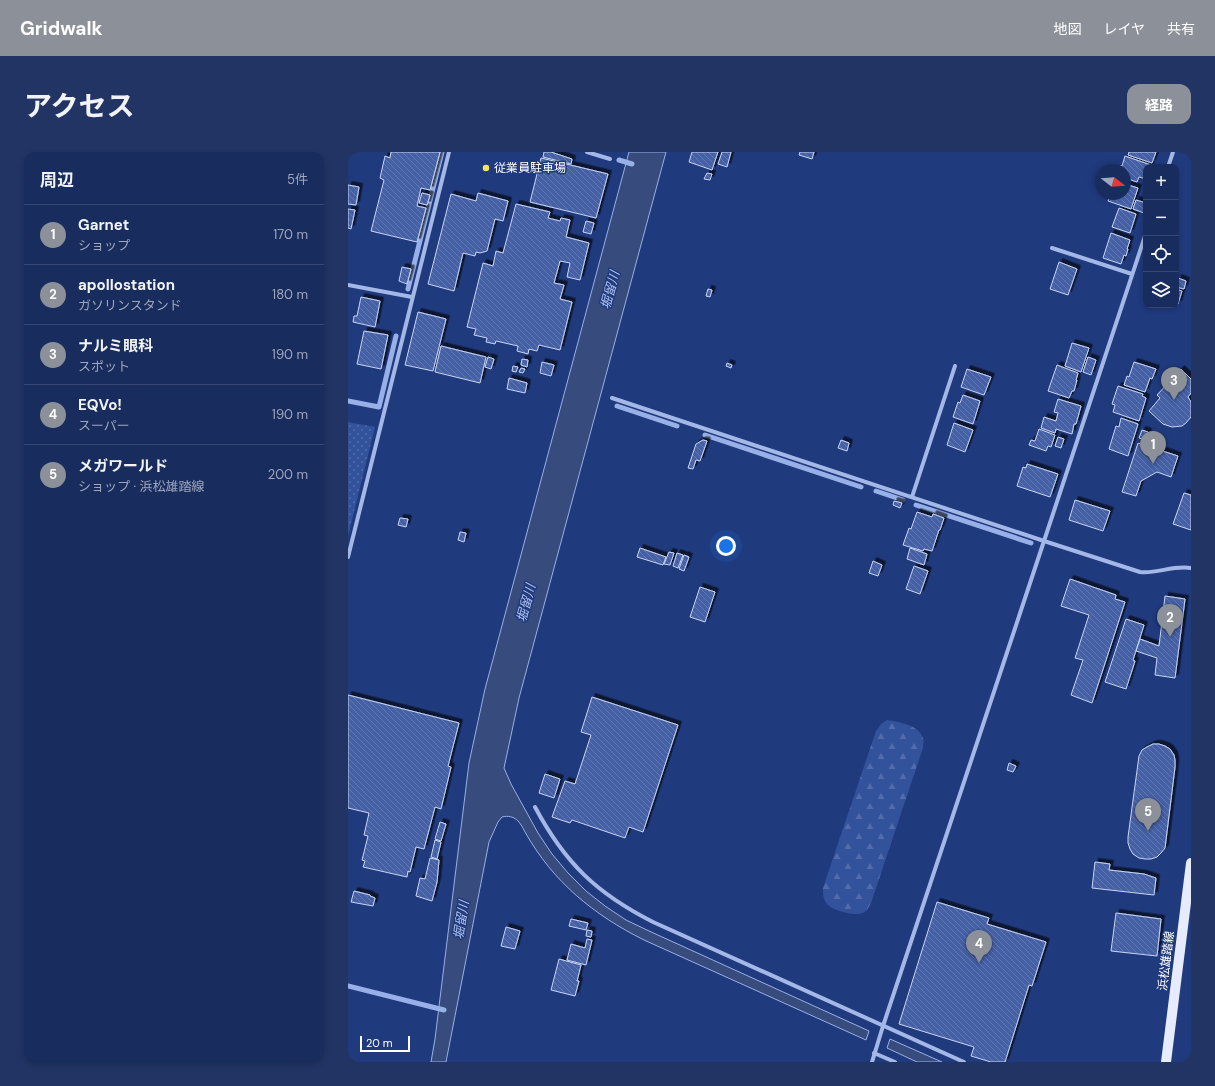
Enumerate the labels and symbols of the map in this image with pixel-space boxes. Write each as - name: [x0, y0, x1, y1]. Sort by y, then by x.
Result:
- place label: 従業員駐車場: [494, 160, 566, 176]
- marker: 従業員駐車場: [481, 163, 491, 173]
- north arrow: [1095, 164, 1131, 200]
- water label: 堀留川: [597, 267, 624, 311]
- pin: 3: [1161, 367, 1187, 400]
- pin: 1: [1140, 431, 1166, 464]
- your location: [716, 536, 736, 556]
- water label: 堀留川: [513, 580, 540, 624]
- pin: 2: [1157, 604, 1183, 637]
- pin: 5: [1135, 798, 1161, 831]
- water label: 堀留川: [450, 897, 473, 941]
- pin: 4: [966, 930, 992, 963]
- street label: 浜松雄踏線: [1154, 930, 1178, 992]
- scale bar: [360, 1034, 410, 1053]

